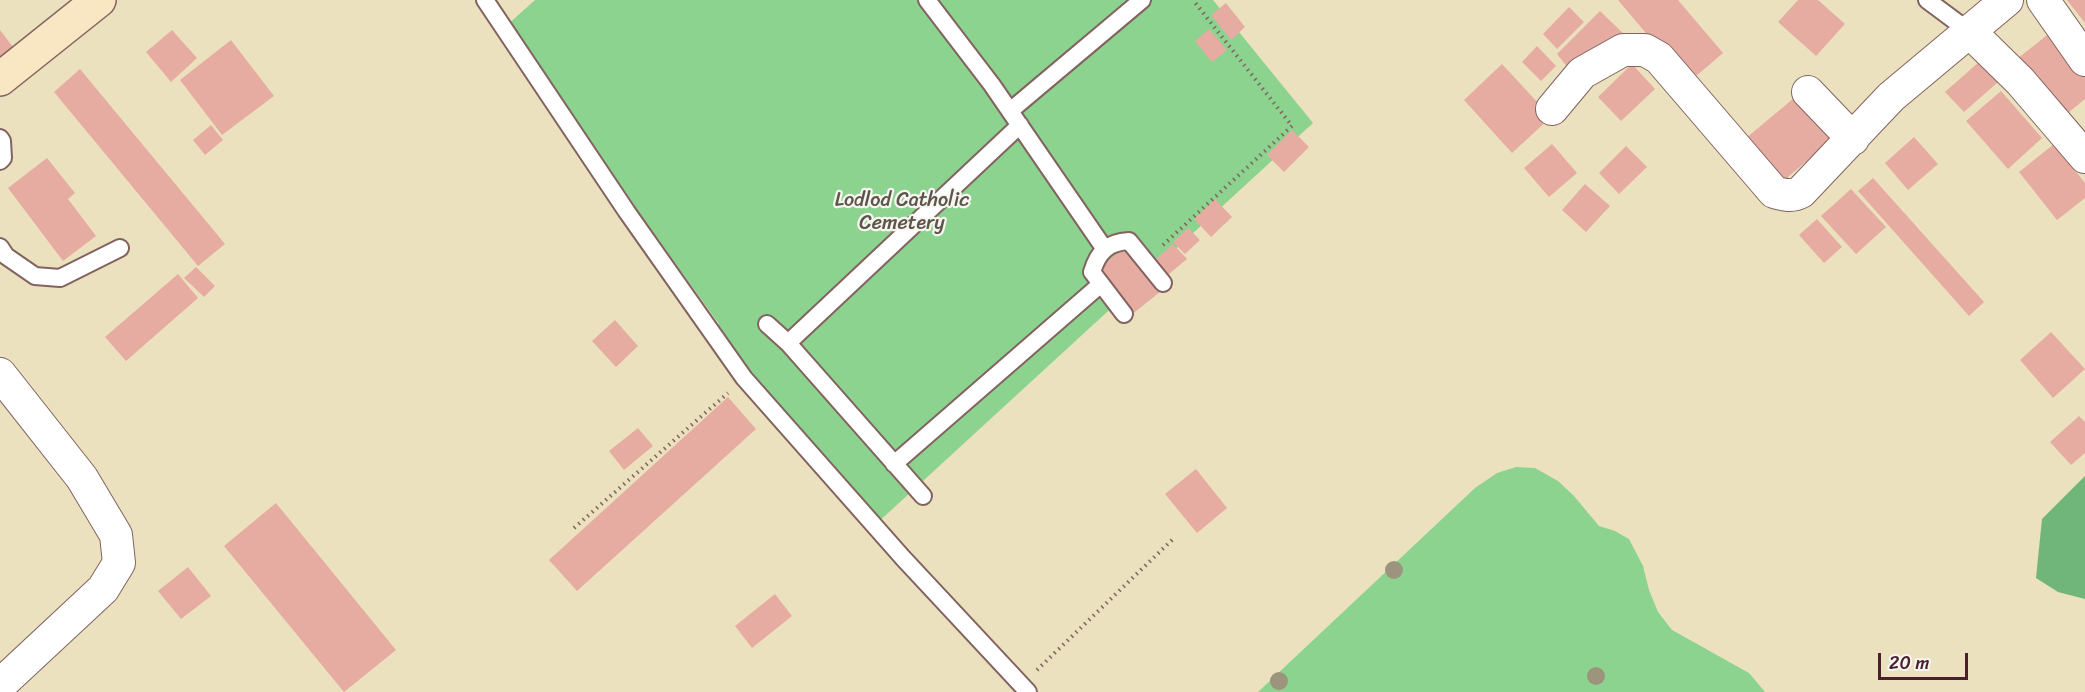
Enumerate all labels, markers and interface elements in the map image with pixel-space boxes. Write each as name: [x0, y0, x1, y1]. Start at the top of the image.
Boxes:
park label: Lodlod Catholic Cemetery: [835, 189, 969, 236]
scale bar: [1881, 641, 1971, 679]
text: 20 m: [1889, 647, 1929, 679]

